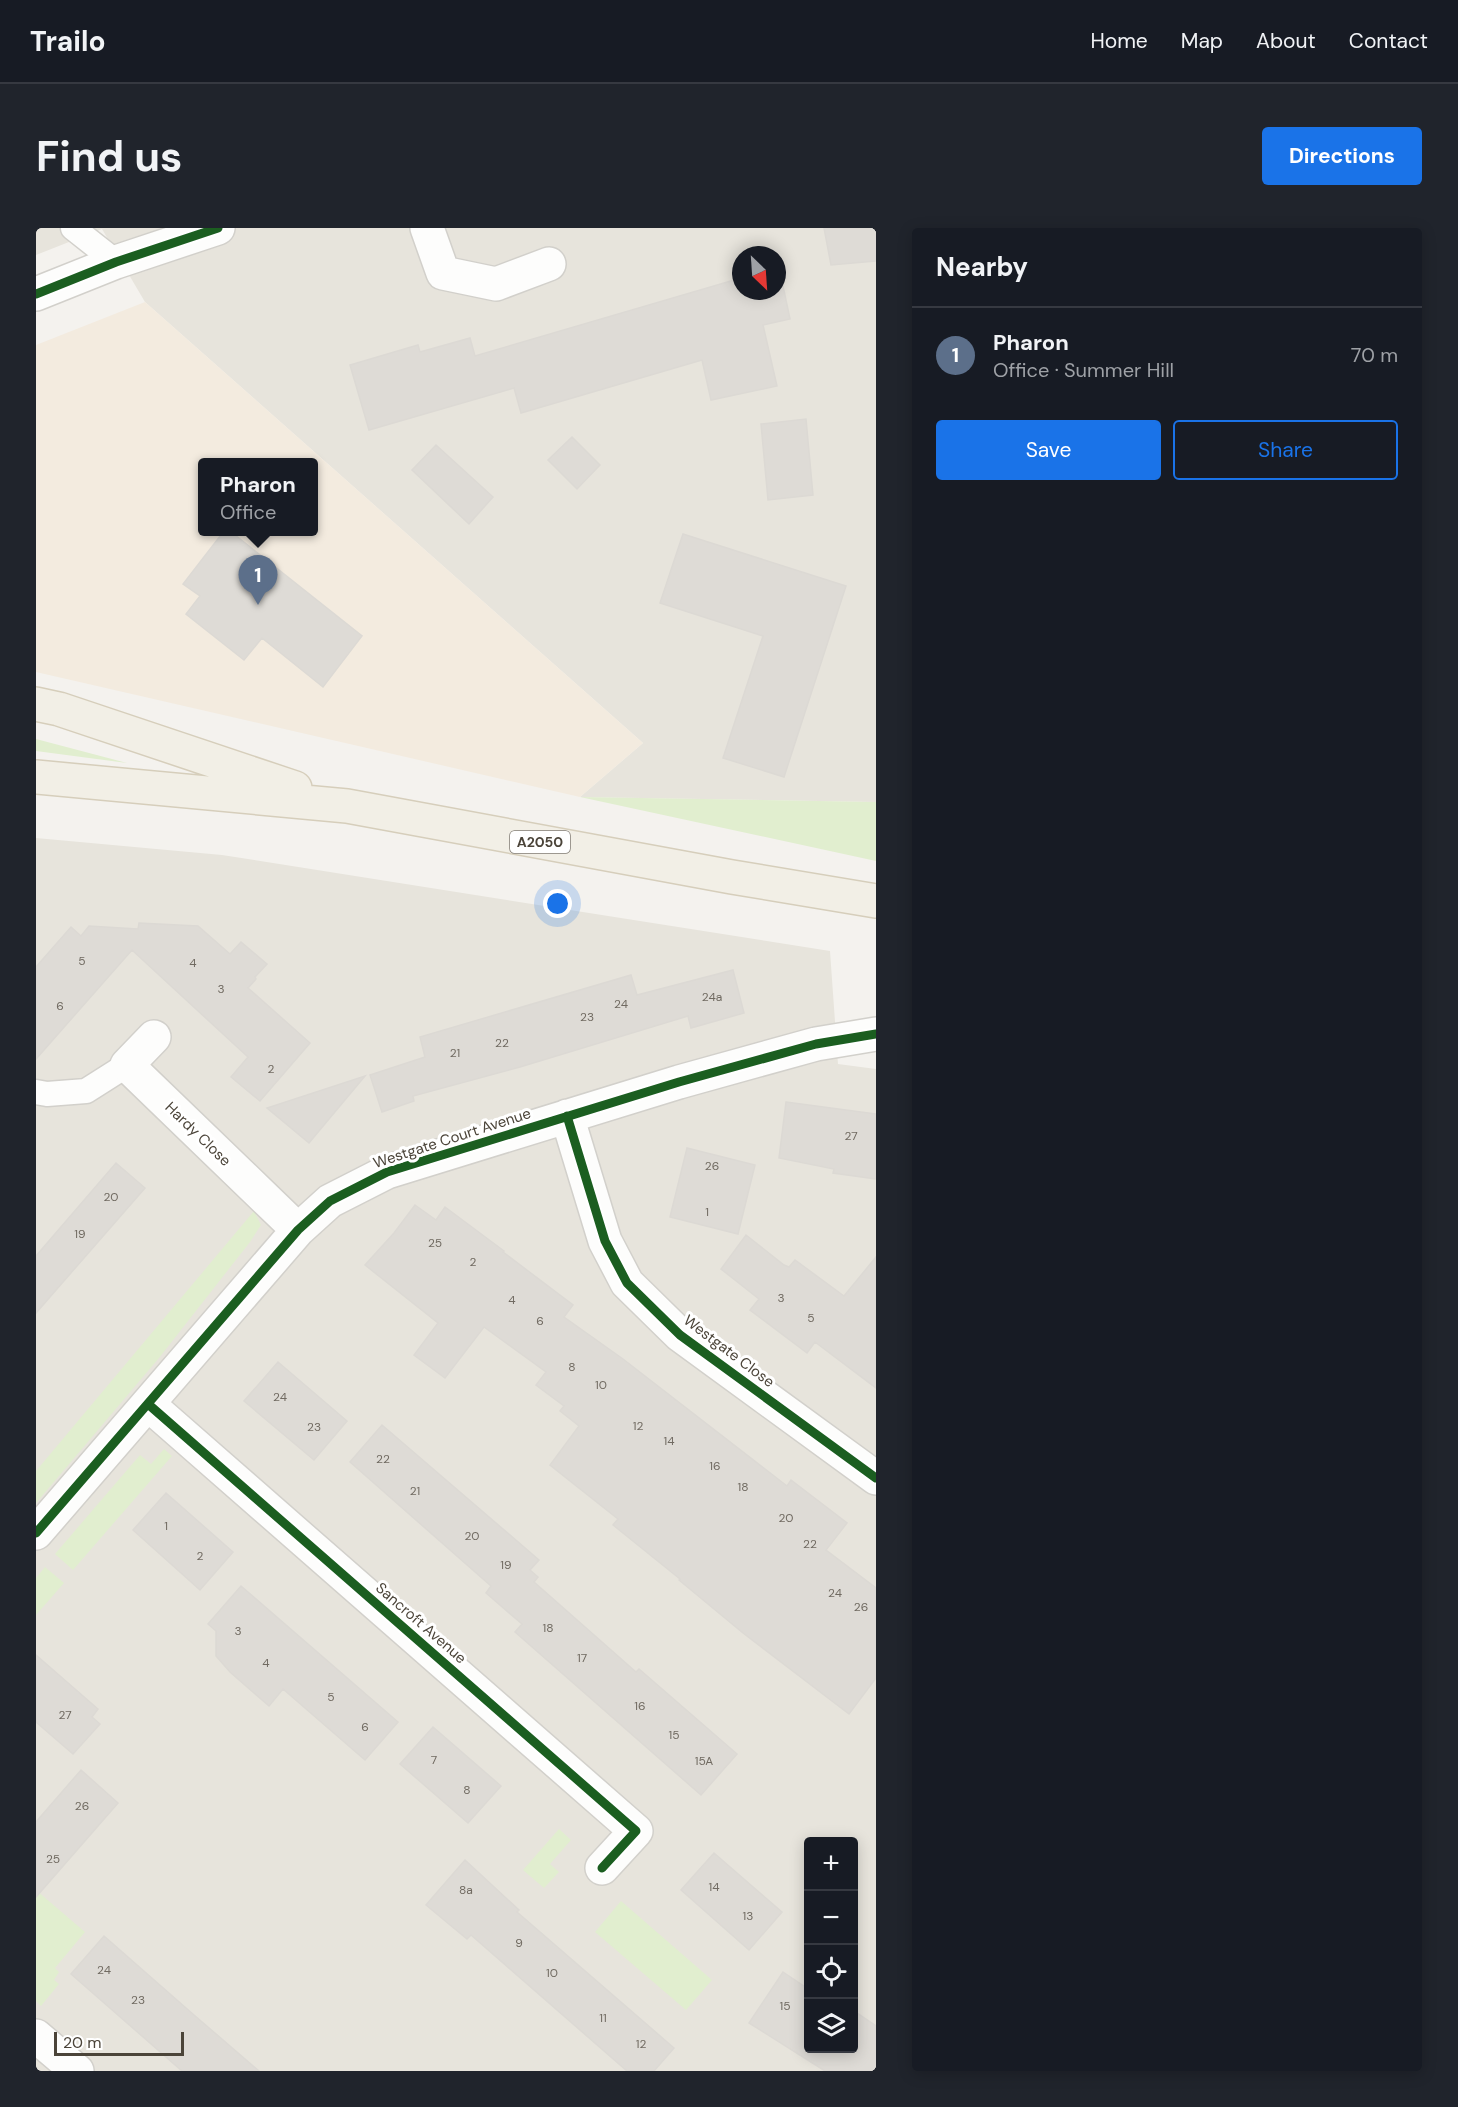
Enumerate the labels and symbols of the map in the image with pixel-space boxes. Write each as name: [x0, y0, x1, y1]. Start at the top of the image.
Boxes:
north arrow: [732, 246, 786, 300]
pin: 1: [238, 556, 278, 605]
road number: A2050: [510, 831, 570, 853]
your location: [543, 889, 572, 918]
house number: 5: [78, 953, 86, 969]
house number: 4: [189, 955, 197, 971]
house number: 3: [217, 981, 225, 997]
house number: 24a: [702, 989, 722, 1005]
house number: 24: [614, 996, 628, 1012]
house number: 6: [56, 998, 64, 1014]
house number: 23: [580, 1009, 594, 1025]
house number: 22: [495, 1035, 509, 1051]
house number: 21: [450, 1045, 460, 1061]
house number: 2: [268, 1061, 275, 1077]
street label: Hardy Close: [161, 1097, 235, 1171]
street label: Westgate Court Avenue: [371, 1103, 533, 1173]
house number: 27: [844, 1128, 858, 1144]
house number: 26: [705, 1158, 719, 1174]
house number: 20: [103, 1189, 119, 1205]
house number: 1: [705, 1204, 709, 1220]
house number: 19: [74, 1226, 86, 1242]
house number: 25: [428, 1235, 442, 1251]
house number: 2: [470, 1254, 477, 1270]
house number: 3: [777, 1290, 785, 1306]
house number: 4: [508, 1292, 516, 1308]
street label: Westgate Close: [679, 1310, 779, 1392]
house number: 5: [807, 1310, 815, 1326]
house number: 6: [536, 1313, 544, 1329]
house number: 8: [568, 1359, 576, 1375]
house number: 10: [595, 1377, 607, 1393]
house number: 24: [273, 1389, 287, 1405]
house number: 12: [633, 1418, 643, 1434]
house number: 23: [307, 1419, 321, 1435]
house number: 14: [663, 1433, 675, 1449]
house number: 22: [376, 1451, 390, 1467]
house number: 16: [709, 1458, 721, 1474]
house number: 18: [737, 1479, 749, 1495]
house number: 21: [410, 1483, 420, 1499]
house number: 20: [778, 1510, 794, 1526]
house number: 1: [164, 1518, 168, 1534]
house number: 20: [464, 1528, 480, 1544]
house number: 22: [803, 1536, 817, 1552]
house number: 2: [197, 1548, 204, 1564]
house number: 19: [500, 1557, 512, 1573]
street label: Sancroft Avenue: [371, 1578, 471, 1668]
house number: 24: [828, 1585, 842, 1601]
house number: 26: [854, 1599, 868, 1615]
house number: 18: [542, 1620, 554, 1636]
house number: 3: [234, 1623, 242, 1639]
house number: 17: [577, 1650, 587, 1666]
house number: 4: [262, 1655, 270, 1671]
house number: 5: [327, 1689, 335, 1705]
house number: 16: [634, 1698, 646, 1714]
house number: 27: [58, 1707, 72, 1723]
house number: 6: [361, 1719, 369, 1735]
house number: 15: [668, 1727, 680, 1743]
house number: 7: [431, 1752, 437, 1768]
house number: 15A: [695, 1753, 713, 1769]
house number: 8: [463, 1782, 471, 1798]
house number: 26: [75, 1798, 89, 1814]
house number: 25: [46, 1851, 60, 1867]
house number: 14: [708, 1879, 720, 1895]
house number: 8a: [459, 1882, 473, 1898]
house number: 13: [743, 1908, 753, 1924]
house number: 9: [515, 1935, 523, 1951]
house number: 24: [97, 1962, 111, 1978]
house number: 10: [546, 1965, 558, 1981]
house number: 23: [131, 1992, 145, 2008]
house number: 15: [779, 1998, 791, 2014]
house number: 11: [599, 2010, 607, 2026]
scale bar: [54, 2029, 184, 2056]
house number: 12: [636, 2036, 646, 2052]

